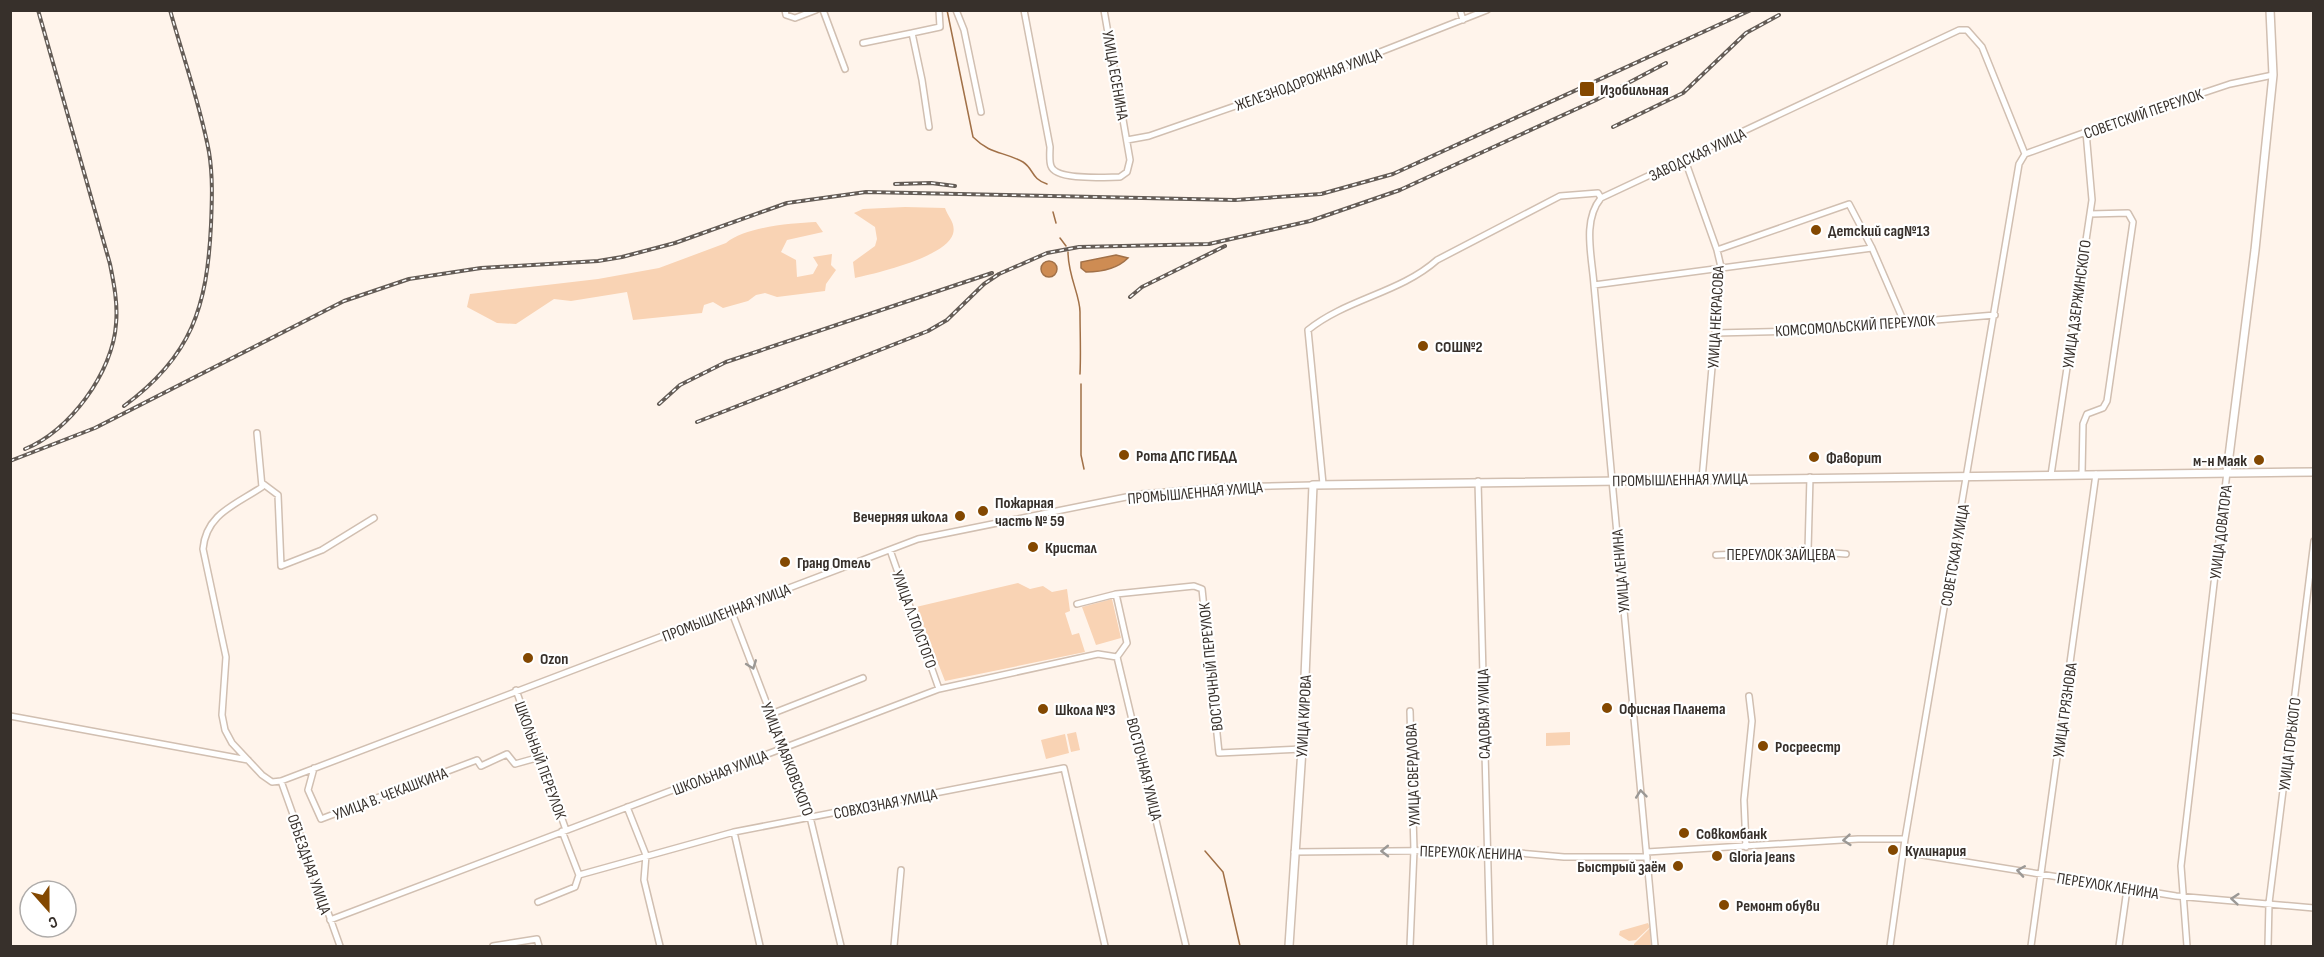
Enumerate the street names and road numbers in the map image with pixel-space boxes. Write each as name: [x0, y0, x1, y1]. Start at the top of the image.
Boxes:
street label: УЛИЦА ЕСЕНИНА: [1097, 29, 1132, 122]
street label: ЖЕЛЕЗНОДОРОЖНАЯ УЛИЦА: [1233, 45, 1385, 116]
street label: СОВЕТСКИЙ ПЕРЕУЛОК: [2081, 85, 2206, 144]
street label: ЗАВОДСКАЯ УЛИЦА: [1646, 125, 1749, 186]
street label: УЛИЦА ДЗЕРЖИНСКОГО: [2059, 239, 2096, 370]
street label: УЛИЦА НЕКРАСОВА: [1704, 265, 1729, 369]
street label: КОМСОМОЛЬСКИЙ ПЕРЕУЛОК: [1775, 311, 1936, 342]
street label: ПРОМЫШЛЕННАЯ УЛИЦА: [1612, 470, 1748, 491]
street label: ПРОМЫШЛЕННАЯ УЛИЦА: [1127, 478, 1264, 509]
street label: УЛИЦА ДОВАТОРА: [2206, 484, 2237, 580]
street label: СОВЕТСКАЯ УЛИЦА: [1937, 503, 1974, 608]
street label: УЛИЦА ЛЕНИНА: [1608, 528, 1635, 613]
street label: ПЕРЕУЛОК ЗАЙЦЕВА: [1727, 546, 1836, 565]
street label: УЛИЦА Л.ТОЛСТОГО: [887, 568, 940, 671]
street label: ПРОМЫШЛЕННАЯ УЛИЦА: [660, 580, 793, 647]
street label: ВОСТОЧНЫЙ ПЕРЕУЛОК: [1195, 601, 1228, 732]
street label: УЛИЦА ГРЯЗНОВА: [2049, 661, 2082, 759]
street label: САДОВАЯ УЛИЦА: [1474, 669, 1495, 759]
street label: УЛИЦА КИРОВА: [1293, 674, 1316, 758]
street label: УЛИЦА ГОРЬКОГО: [2275, 696, 2306, 792]
street label: ШКОЛЬНЫЙ ПЕРЕУЛОК: [509, 699, 570, 823]
street label: УЛИЦА МАЯКОВСКОГО: [756, 700, 817, 819]
street label: ВОСТОЧНАЯ УЛИЦА: [1122, 716, 1166, 823]
street label: УЛИЦА СВЕРДЛОВА: [1402, 723, 1425, 827]
street label: ШКОЛЬНАЯ УЛИЦА: [670, 747, 771, 800]
street label: УЛИЦА В. ЧЕКАШКИНА: [331, 764, 450, 825]
street label: СОВХОЗНАЯ УЛИЦА: [832, 785, 939, 824]
street label: ОБЪЕЗДНАЯ УЛИЦА: [283, 812, 335, 917]
street label: ПЕРЕУЛОК ЛЕНИНА: [1419, 842, 1523, 865]
street label: ПЕРЕУЛОК ЛЕНИНА: [2055, 869, 2160, 904]

